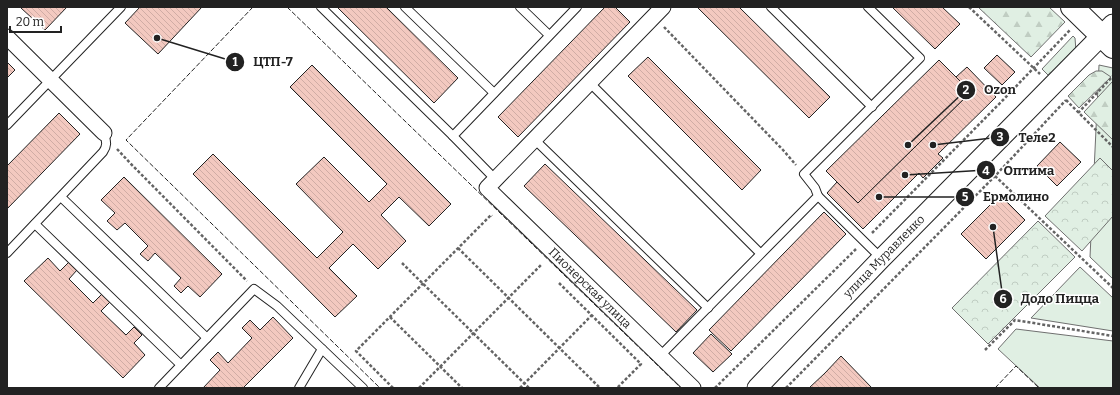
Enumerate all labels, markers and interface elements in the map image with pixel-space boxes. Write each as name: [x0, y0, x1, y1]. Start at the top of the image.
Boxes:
scale bar: [10, 8, 61, 34]
text: 20 m: [16, 15, 45, 29]
callout: ЦТП-7: [225, 49, 301, 74]
text: ЦТП-7: [253, 54, 293, 69]
text: 1: [232, 55, 238, 69]
callout: Ozon: [956, 77, 1024, 102]
text: Ozon: [984, 82, 1017, 97]
text: 2: [963, 83, 970, 97]
callout: Теле2: [990, 124, 1063, 149]
text: 3: [997, 130, 1004, 144]
text: Теле2: [1018, 130, 1056, 145]
callout: Оптима: [976, 158, 1063, 183]
text: Оптима: [1004, 163, 1055, 178]
text: 4: [982, 164, 990, 178]
callout: Ермолино: [955, 184, 1057, 209]
text: Ермолино: [983, 189, 1049, 204]
text: 5: [962, 190, 969, 204]
street label: улица Муравленко: [840, 212, 928, 301]
street label: Пионерская улица: [546, 245, 634, 331]
callout: Додо Пицца: [993, 286, 1107, 311]
text: Додо Пицца: [1021, 291, 1100, 306]
text: 6: [999, 292, 1007, 306]

